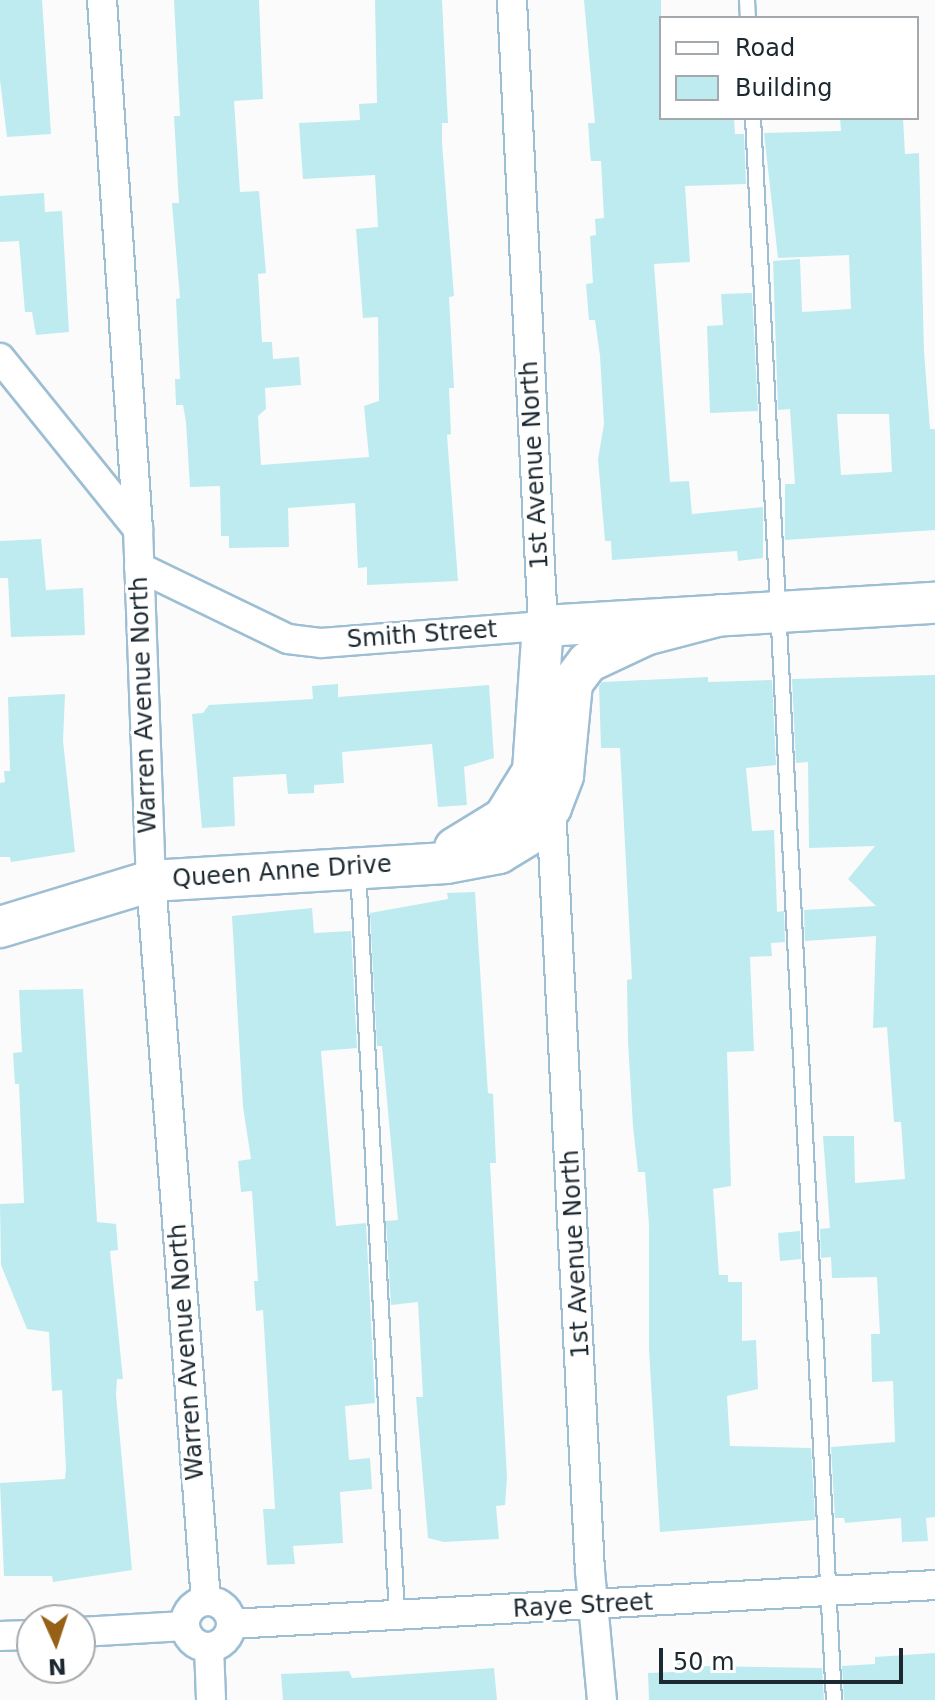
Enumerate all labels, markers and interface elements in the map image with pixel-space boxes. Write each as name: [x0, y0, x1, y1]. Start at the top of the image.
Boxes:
legend: [659, 16, 919, 120]
text: Road: [735, 34, 795, 62]
text: Building: [735, 74, 832, 102]
street label: 1st Avenue North: [515, 360, 555, 570]
street label: Warren Avenue North: [125, 576, 163, 834]
street label: Smith Street: [346, 615, 498, 655]
street label: Queen Anne Drive: [171, 850, 393, 894]
street label: 1st Avenue North: [556, 1149, 596, 1359]
street label: Warren Avenue North: [164, 1223, 210, 1481]
street label: Raye Street: [512, 1588, 654, 1624]
north arrow: [16, 1604, 96, 1684]
scale bar: [663, 1632, 907, 1682]
text: 50 m: [673, 1648, 735, 1676]
text: N: [47, 1654, 67, 1679]

